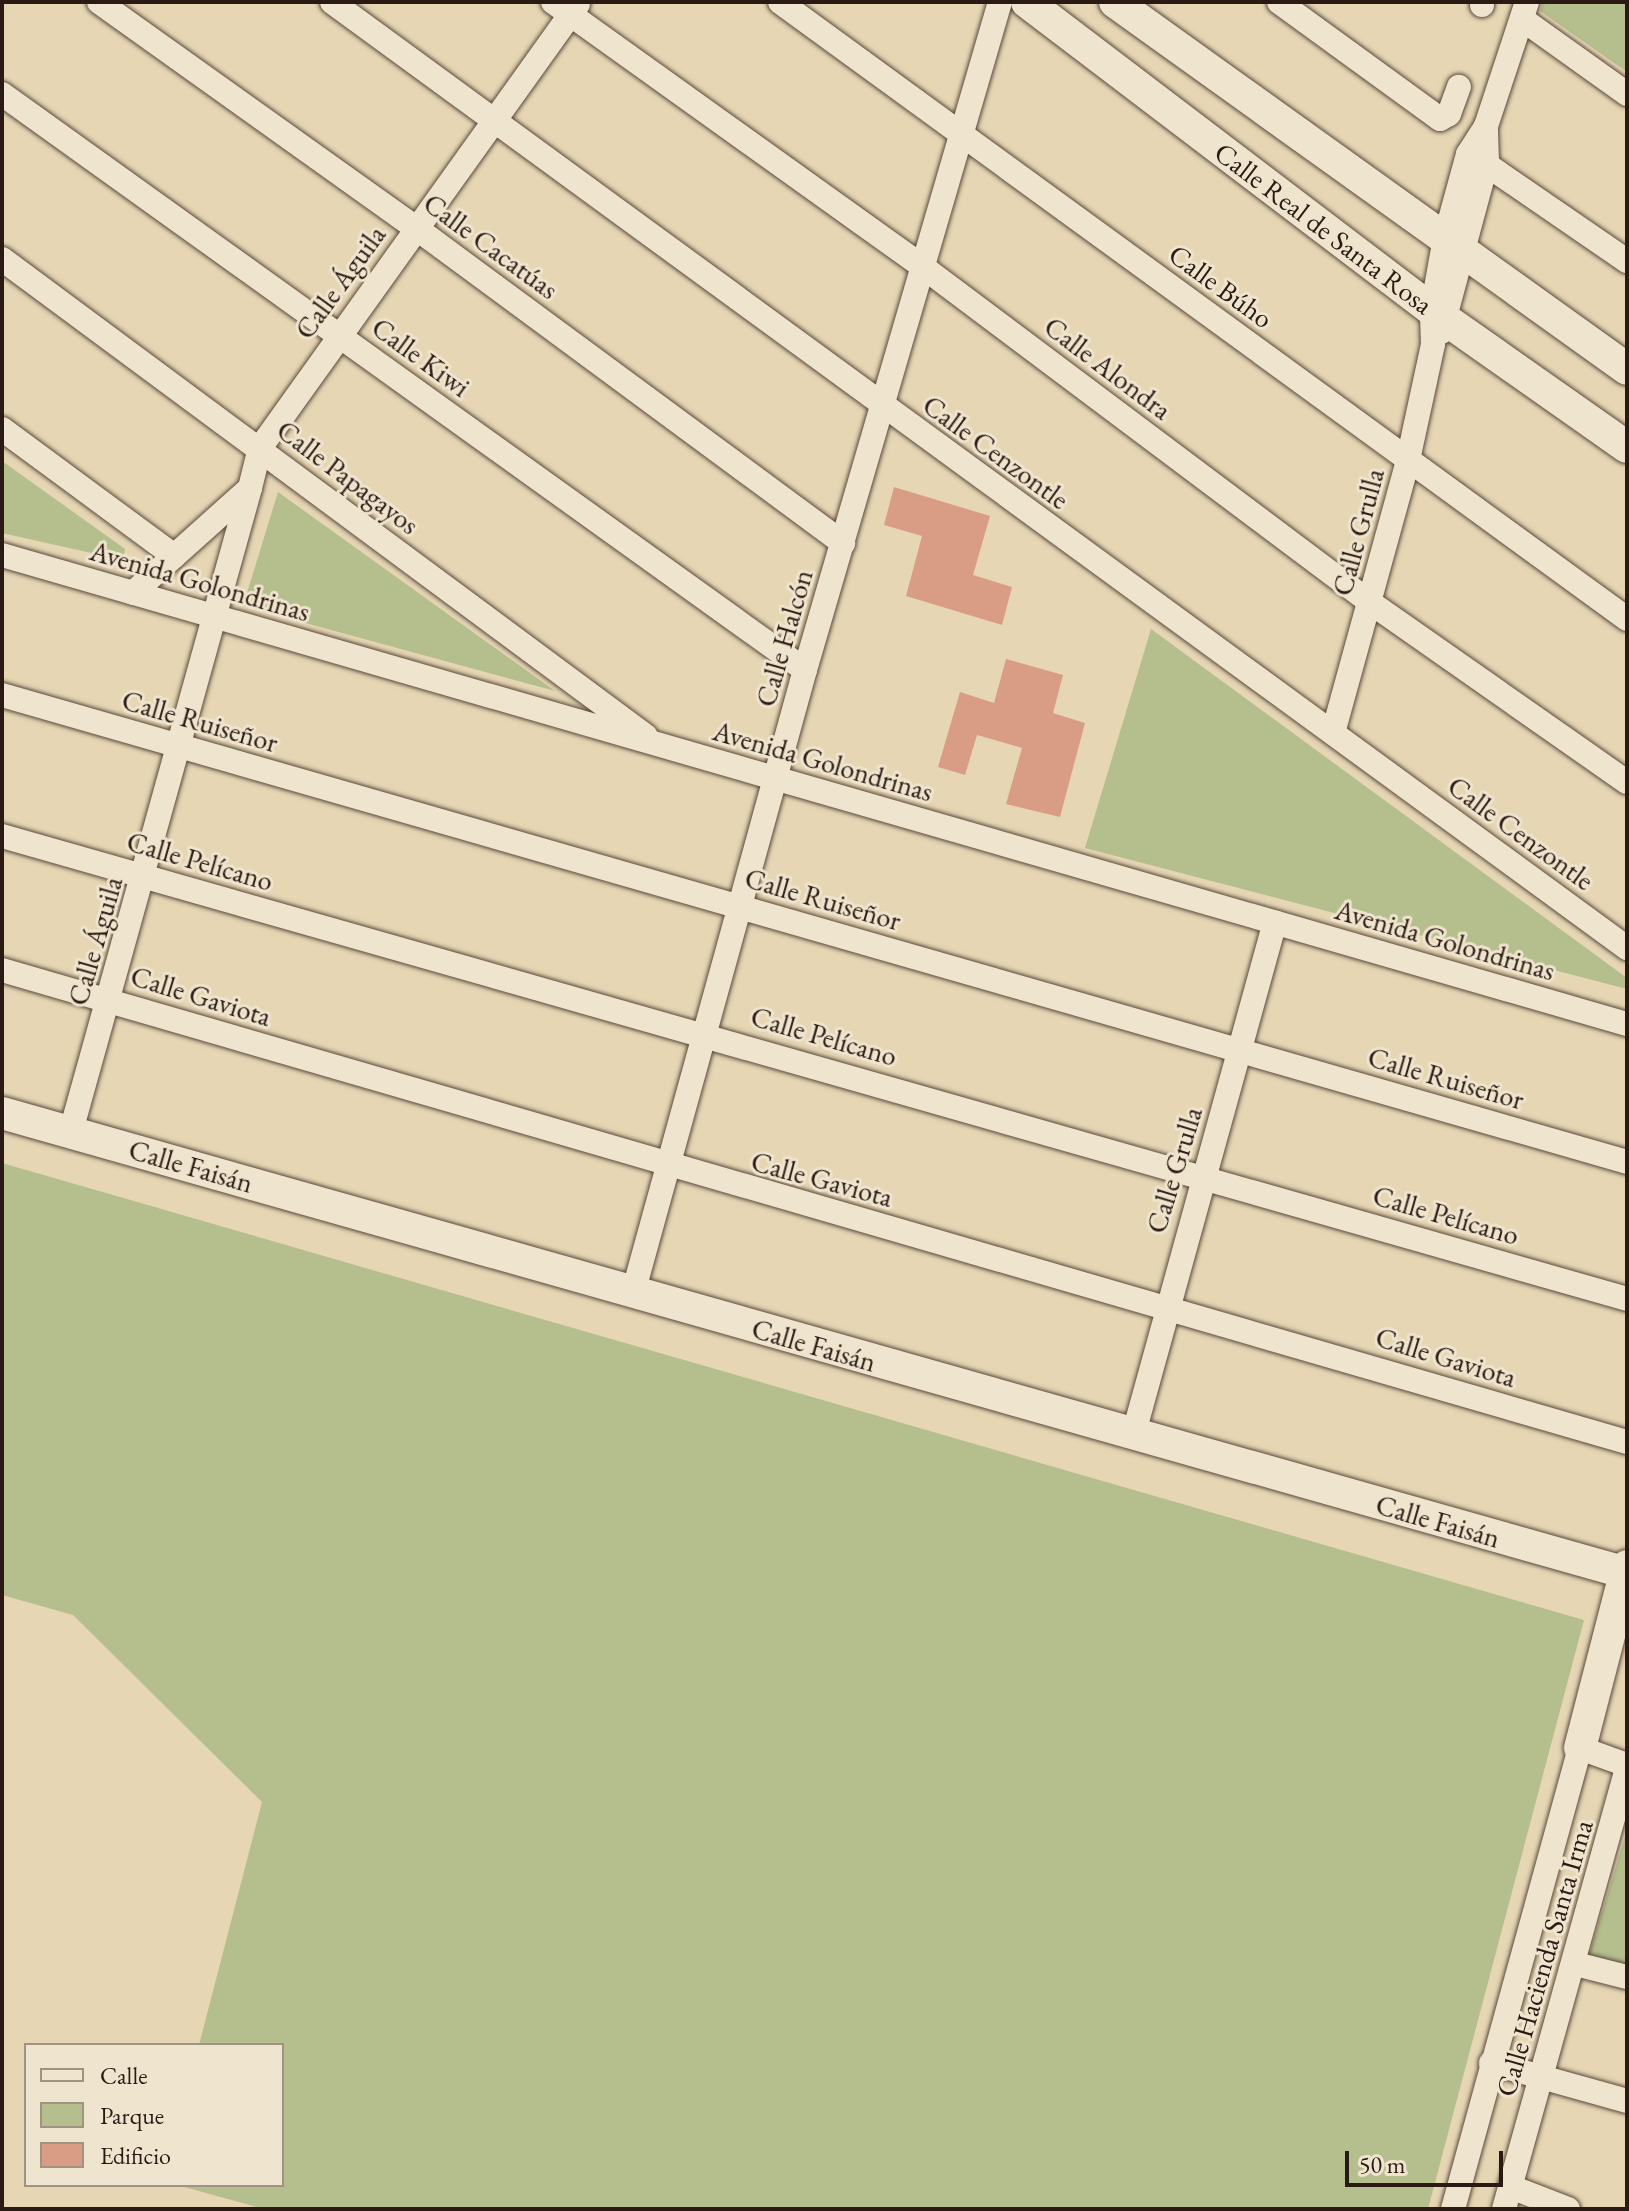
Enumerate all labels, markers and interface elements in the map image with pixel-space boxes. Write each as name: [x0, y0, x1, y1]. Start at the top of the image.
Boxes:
street label: Calle Real de Santa Rosa: [1208, 135, 1440, 321]
street label: Calle Cacatúas: [417, 186, 565, 306]
street label: Calle Águila: [288, 219, 392, 345]
street label: Calle Búho: [1162, 237, 1280, 335]
street label: Calle Alondra: [1038, 309, 1178, 427]
street label: Calle Kiwi: [365, 310, 477, 404]
street label: Calle Cenzontle: [916, 388, 1076, 516]
street label: Calle Papagayos: [270, 413, 426, 541]
street label: Calle Grulla: [1325, 465, 1391, 599]
street label: Avenida Golondrinas: [86, 534, 314, 628]
street label: Calle Halcón: [748, 566, 820, 710]
street label: Calle Ruiseñor: [118, 683, 282, 759]
street label: Avenida Golondrinas: [709, 714, 937, 808]
street label: Calle Cenzontle: [1441, 769, 1601, 897]
street label: Calle Pelícano: [123, 824, 277, 898]
street label: Calle Ruiseñor: [741, 861, 905, 937]
street label: Calle Águila: [61, 873, 129, 1009]
street label: Avenida Golondrinas: [1331, 893, 1559, 987]
street label: Calle Gaviota: [127, 959, 275, 1033]
street label: Calle Pelícano: [747, 999, 901, 1073]
street label: Calle Ruiseñor: [1364, 1040, 1528, 1116]
street label: Calle Grulla: [1139, 1103, 1209, 1237]
street label: Calle Faisán: [125, 1132, 257, 1200]
street label: Calle Gaviota: [748, 1144, 896, 1214]
street label: Calle Pelícano: [1369, 1178, 1523, 1252]
street label: Calle Faisán: [748, 1311, 880, 1379]
street label: Calle Gaviota: [1372, 1320, 1520, 1394]
street label: Calle Faisán: [1372, 1487, 1504, 1555]
street label: Calle Hacienda Santa Irma: [1488, 1816, 1600, 2100]
legend: [24, 2043, 284, 2187]
text: Calle: [100, 2060, 148, 2091]
text: Parque: [100, 2100, 164, 2131]
scale bar: [1349, 2135, 1507, 2185]
text: Edificio: [100, 2140, 171, 2171]
text: 50 m: [1359, 2149, 1406, 2180]

